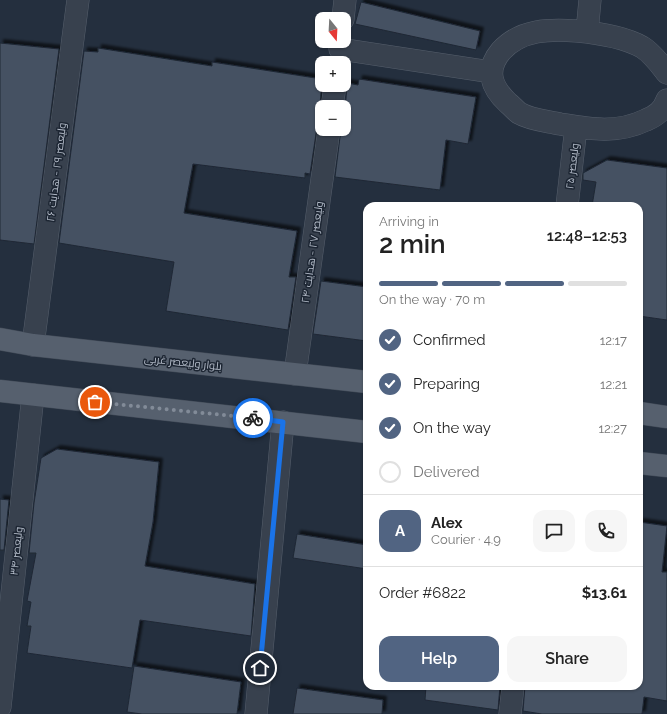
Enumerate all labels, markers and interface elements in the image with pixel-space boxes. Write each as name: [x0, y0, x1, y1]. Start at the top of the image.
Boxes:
north arrow: [315, 12, 351, 48]
map controls: [315, 12, 351, 136]
button: +: [315, 56, 351, 92]
button: −: [315, 100, 351, 136]
street label: ولیعصر ۲۹ - هدایت ۲۶: [44, 122, 69, 222]
street label: ولیعصر ۲۵: [563, 142, 582, 190]
street label: ولیعصر ۲۷ - هدایت ۲۴: [299, 200, 326, 304]
text: Arriving in: [379, 214, 439, 229]
text: 12:48–12:53: [547, 227, 627, 245]
text: 2 min: [379, 229, 446, 259]
text: On the way · 70 m: [379, 292, 485, 307]
icon: check: [379, 329, 401, 351]
text: Confirmed: [413, 331, 486, 349]
text: 12:17: [600, 333, 627, 348]
street label: بلوار ولیعصر غربی: [143, 352, 223, 373]
icon: check: [379, 373, 401, 395]
text: Preparing: [413, 375, 480, 393]
text: 12:21: [600, 377, 627, 392]
pin: [78, 385, 112, 419]
icon: bag: [84, 391, 106, 413]
courier: [233, 398, 273, 438]
icon: bike: [242, 407, 264, 429]
icon: check: [379, 417, 401, 439]
text: On the way: [413, 419, 491, 437]
text: 12:27: [598, 421, 627, 436]
text: Delivered: [413, 463, 480, 481]
button: chat: [533, 510, 575, 552]
button: phone: [585, 510, 627, 552]
text: Alex: [431, 514, 462, 532]
text: A: [395, 522, 405, 540]
street label: ولیعصر ۳۴: [7, 526, 26, 576]
text: Courier · 4.9: [431, 532, 501, 547]
text: Order #6822: [379, 584, 466, 602]
text: $13.61: [582, 584, 627, 602]
button: Help: [379, 636, 499, 682]
button: Share: [507, 636, 627, 682]
pin: [243, 651, 277, 685]
icon: home: [249, 657, 271, 679]

